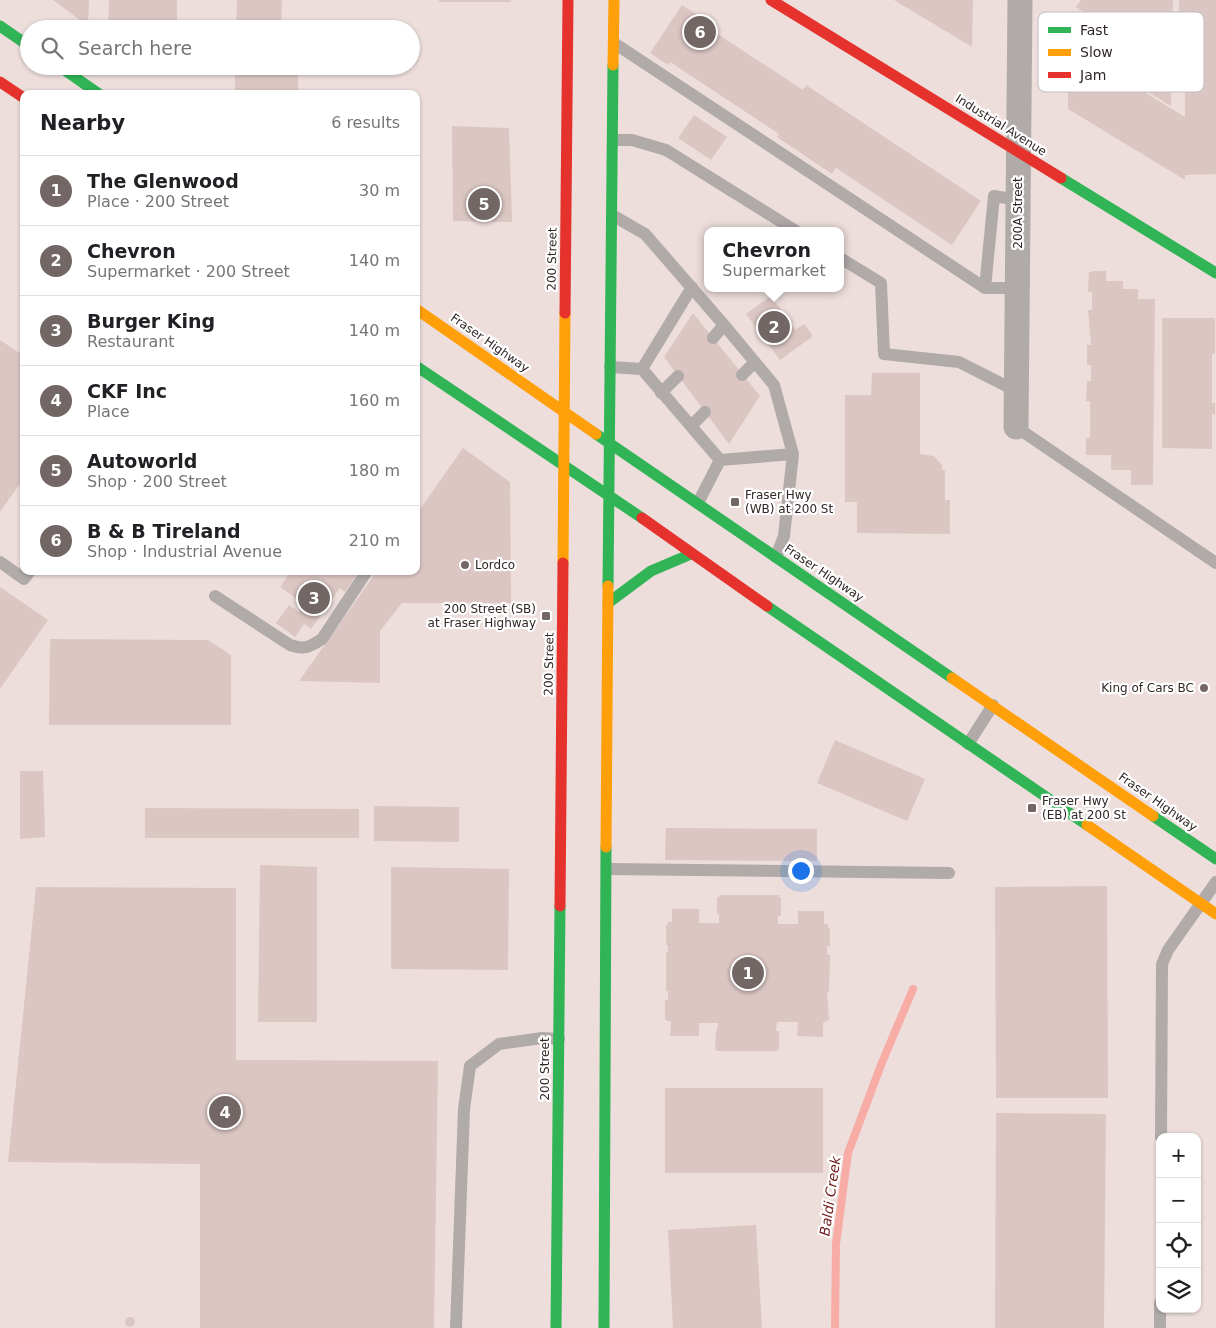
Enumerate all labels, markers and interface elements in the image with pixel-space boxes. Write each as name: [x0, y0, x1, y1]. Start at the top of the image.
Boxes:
legend: [1038, 12, 1204, 92]
pin: 6: [684, 13, 716, 51]
search box: [20, 20, 420, 75]
text: Fast: [1080, 22, 1109, 38]
icon: search: [38, 34, 66, 62]
text: Search here: [78, 37, 192, 59]
text: Slow: [1080, 44, 1113, 60]
text: Jam: [1079, 67, 1106, 83]
street label: Industrial Avenue: [953, 91, 1049, 159]
text: Nearby: [40, 111, 125, 135]
text: 6 results: [331, 113, 400, 132]
text: The Glenwood: [87, 170, 239, 192]
street label: 200A Street: [1011, 177, 1025, 249]
text: 1: [50, 181, 62, 200]
text: 30 m: [359, 181, 400, 200]
pin: 5: [468, 185, 500, 223]
text: Place · 200 Street: [87, 192, 229, 211]
street label: 200 Street: [544, 227, 560, 291]
popup: [704, 227, 844, 292]
text: Chevron: [722, 239, 811, 261]
text: Chevron: [87, 240, 176, 262]
text: 2: [50, 251, 62, 270]
text: 140 m: [349, 251, 400, 270]
text: Supermarket: [722, 261, 826, 280]
text: Supermarket · 200 Street: [87, 262, 290, 281]
pin: 2: [758, 308, 790, 346]
text: Burger King: [87, 310, 215, 332]
street label: Fraser Highway: [448, 311, 532, 375]
text: 3: [50, 321, 62, 340]
text: 140 m: [349, 321, 400, 340]
text: Restaurant: [87, 332, 175, 351]
text: CKF Inc: [87, 380, 167, 402]
text: 4: [50, 391, 62, 410]
text: 160 m: [349, 391, 400, 410]
text: Place: [87, 402, 130, 421]
text: Autoworld: [87, 450, 197, 472]
text: 5: [50, 461, 62, 480]
text: 180 m: [349, 461, 400, 480]
text: Shop · 200 Street: [87, 472, 227, 491]
place label: Fraser Hwy (WB) at 200 St: [745, 488, 833, 516]
marker: Fraser Hwy (WB) at 200 St: [729, 496, 741, 508]
text: B & B Tireland: [87, 520, 241, 542]
text: 6: [50, 531, 62, 550]
text: 210 m: [349, 531, 400, 550]
street label: Fraser Highway: [782, 541, 866, 605]
text: Shop · Industrial Avenue: [87, 542, 282, 561]
place label: Lordco: [475, 558, 515, 572]
marker: Lordco: [459, 559, 471, 571]
pin: 3: [298, 579, 330, 617]
place label: 200 Street (SB) at Fraser Highway: [428, 602, 536, 630]
marker: 200 Street (SB) at Fraser Highway: [540, 610, 552, 622]
street label: 200 Street: [541, 632, 557, 696]
place label: King of Cars BC: [1101, 681, 1194, 695]
marker: King of Cars BC: [1198, 682, 1210, 694]
street label: Fraser Highway: [1116, 770, 1200, 834]
place label: Fraser Hwy (EB) at 200 St: [1042, 794, 1126, 822]
marker: Fraser Hwy (EB) at 200 St: [1026, 802, 1038, 814]
your location: [788, 858, 814, 884]
pin: 1: [732, 954, 764, 992]
street label: 200 Street: [538, 1037, 552, 1101]
pin: 4: [209, 1093, 241, 1131]
map controls: [1156, 1133, 1201, 1313]
button: +: [1156, 1133, 1201, 1178]
water label: Baldi Creek: [816, 1154, 844, 1237]
button: −: [1156, 1178, 1201, 1223]
button: locate: [1156, 1223, 1201, 1268]
button: layers: [1156, 1268, 1201, 1313]

